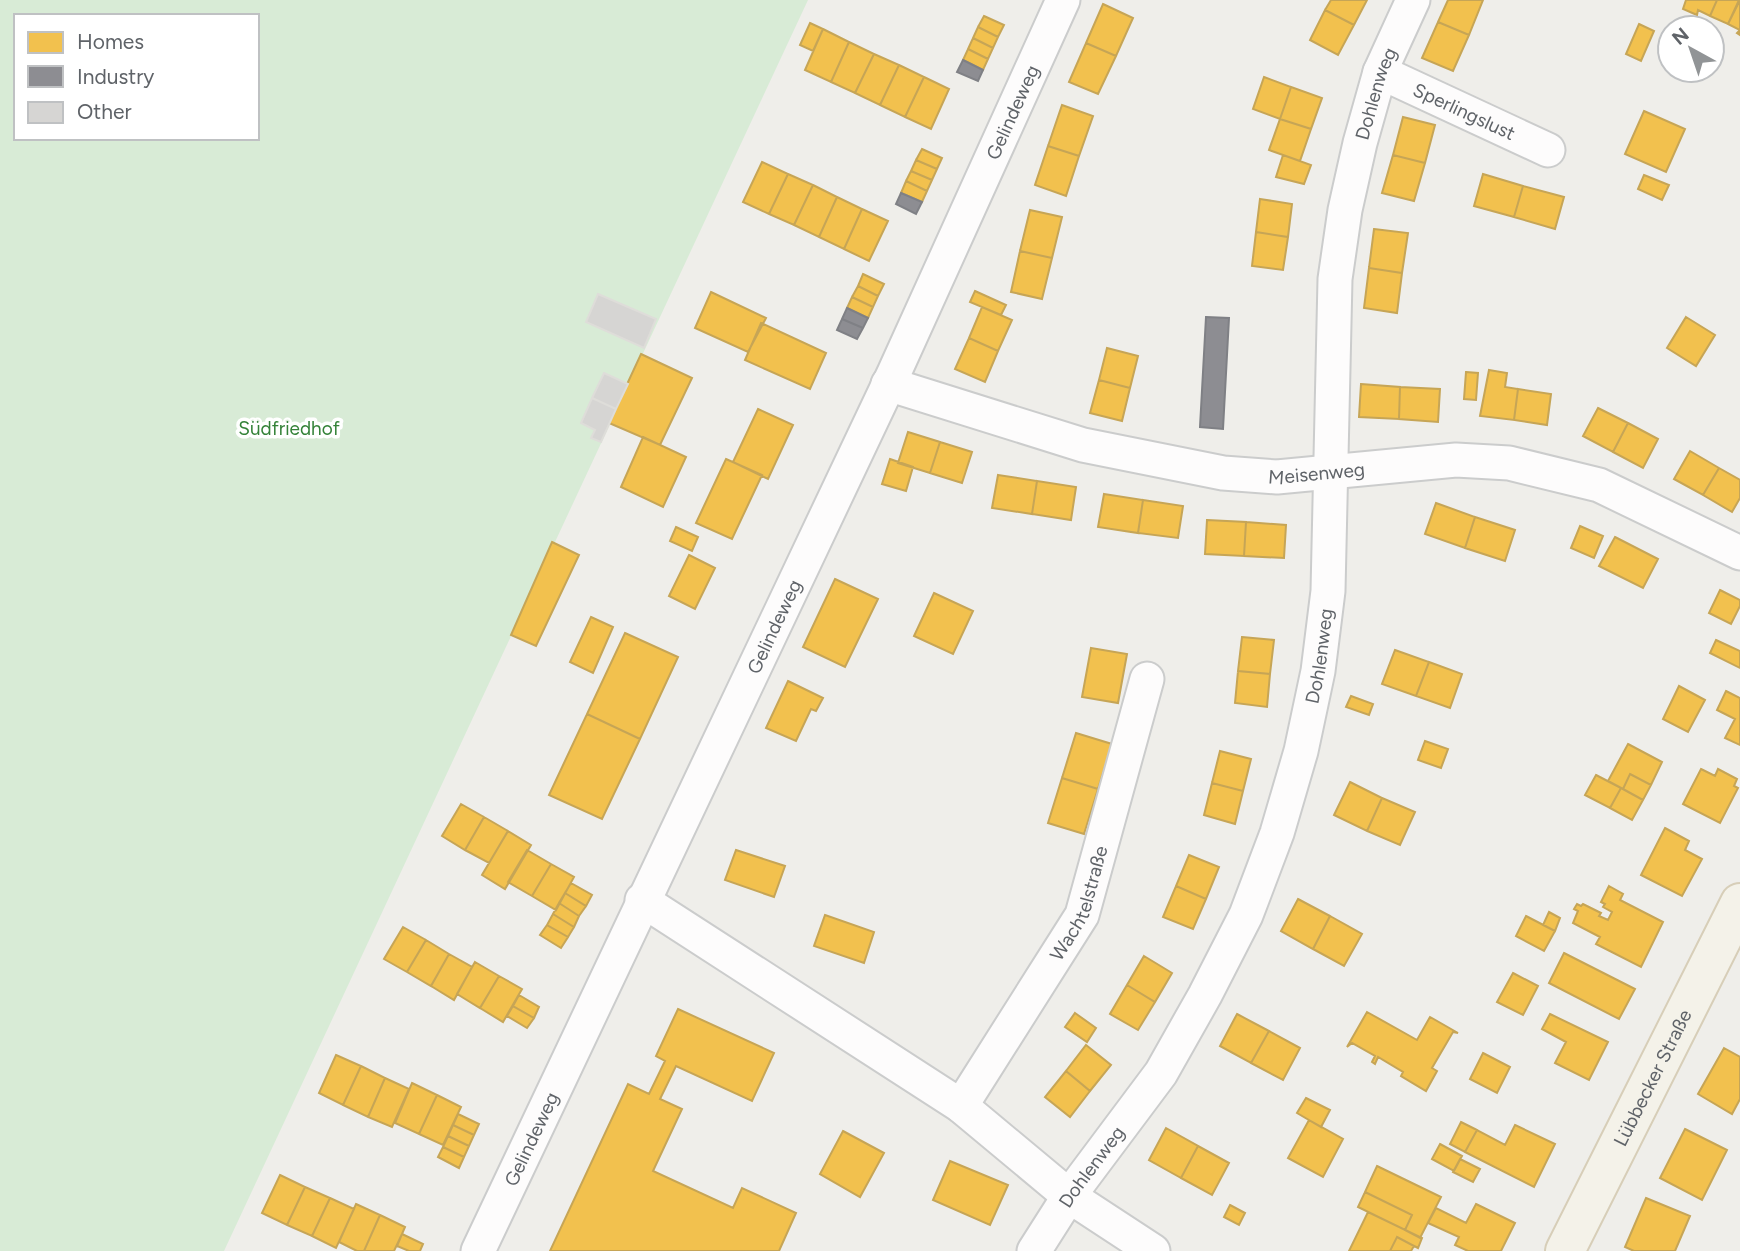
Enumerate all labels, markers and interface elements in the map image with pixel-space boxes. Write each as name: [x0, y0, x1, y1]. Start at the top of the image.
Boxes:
legend: [14, 14, 259, 140]
north arrow: [1656, 14, 1726, 84]
text: N: [1667, 23, 1693, 50]
text: Homes: [77, 29, 144, 54]
street label: Dohlenweg: [1350, 44, 1401, 142]
street label: Gelindeweg: [981, 61, 1044, 163]
text: Industry: [77, 64, 154, 89]
street label: Sperlingslust: [1410, 78, 1519, 145]
text: Other: [77, 99, 132, 124]
park label: Südfriedhof: [238, 417, 340, 440]
street label: Meisenweg: [1268, 457, 1366, 489]
street label: Gelindeweg: [742, 576, 806, 677]
street label: Dohlenweg: [1300, 607, 1337, 706]
street label: Wachtelstraße: [1045, 843, 1112, 965]
street label: Lübbecker Straße: [1608, 1005, 1696, 1150]
street label: Gelindeweg: [499, 1088, 563, 1190]
street label: Dohlenweg: [1053, 1121, 1129, 1212]

